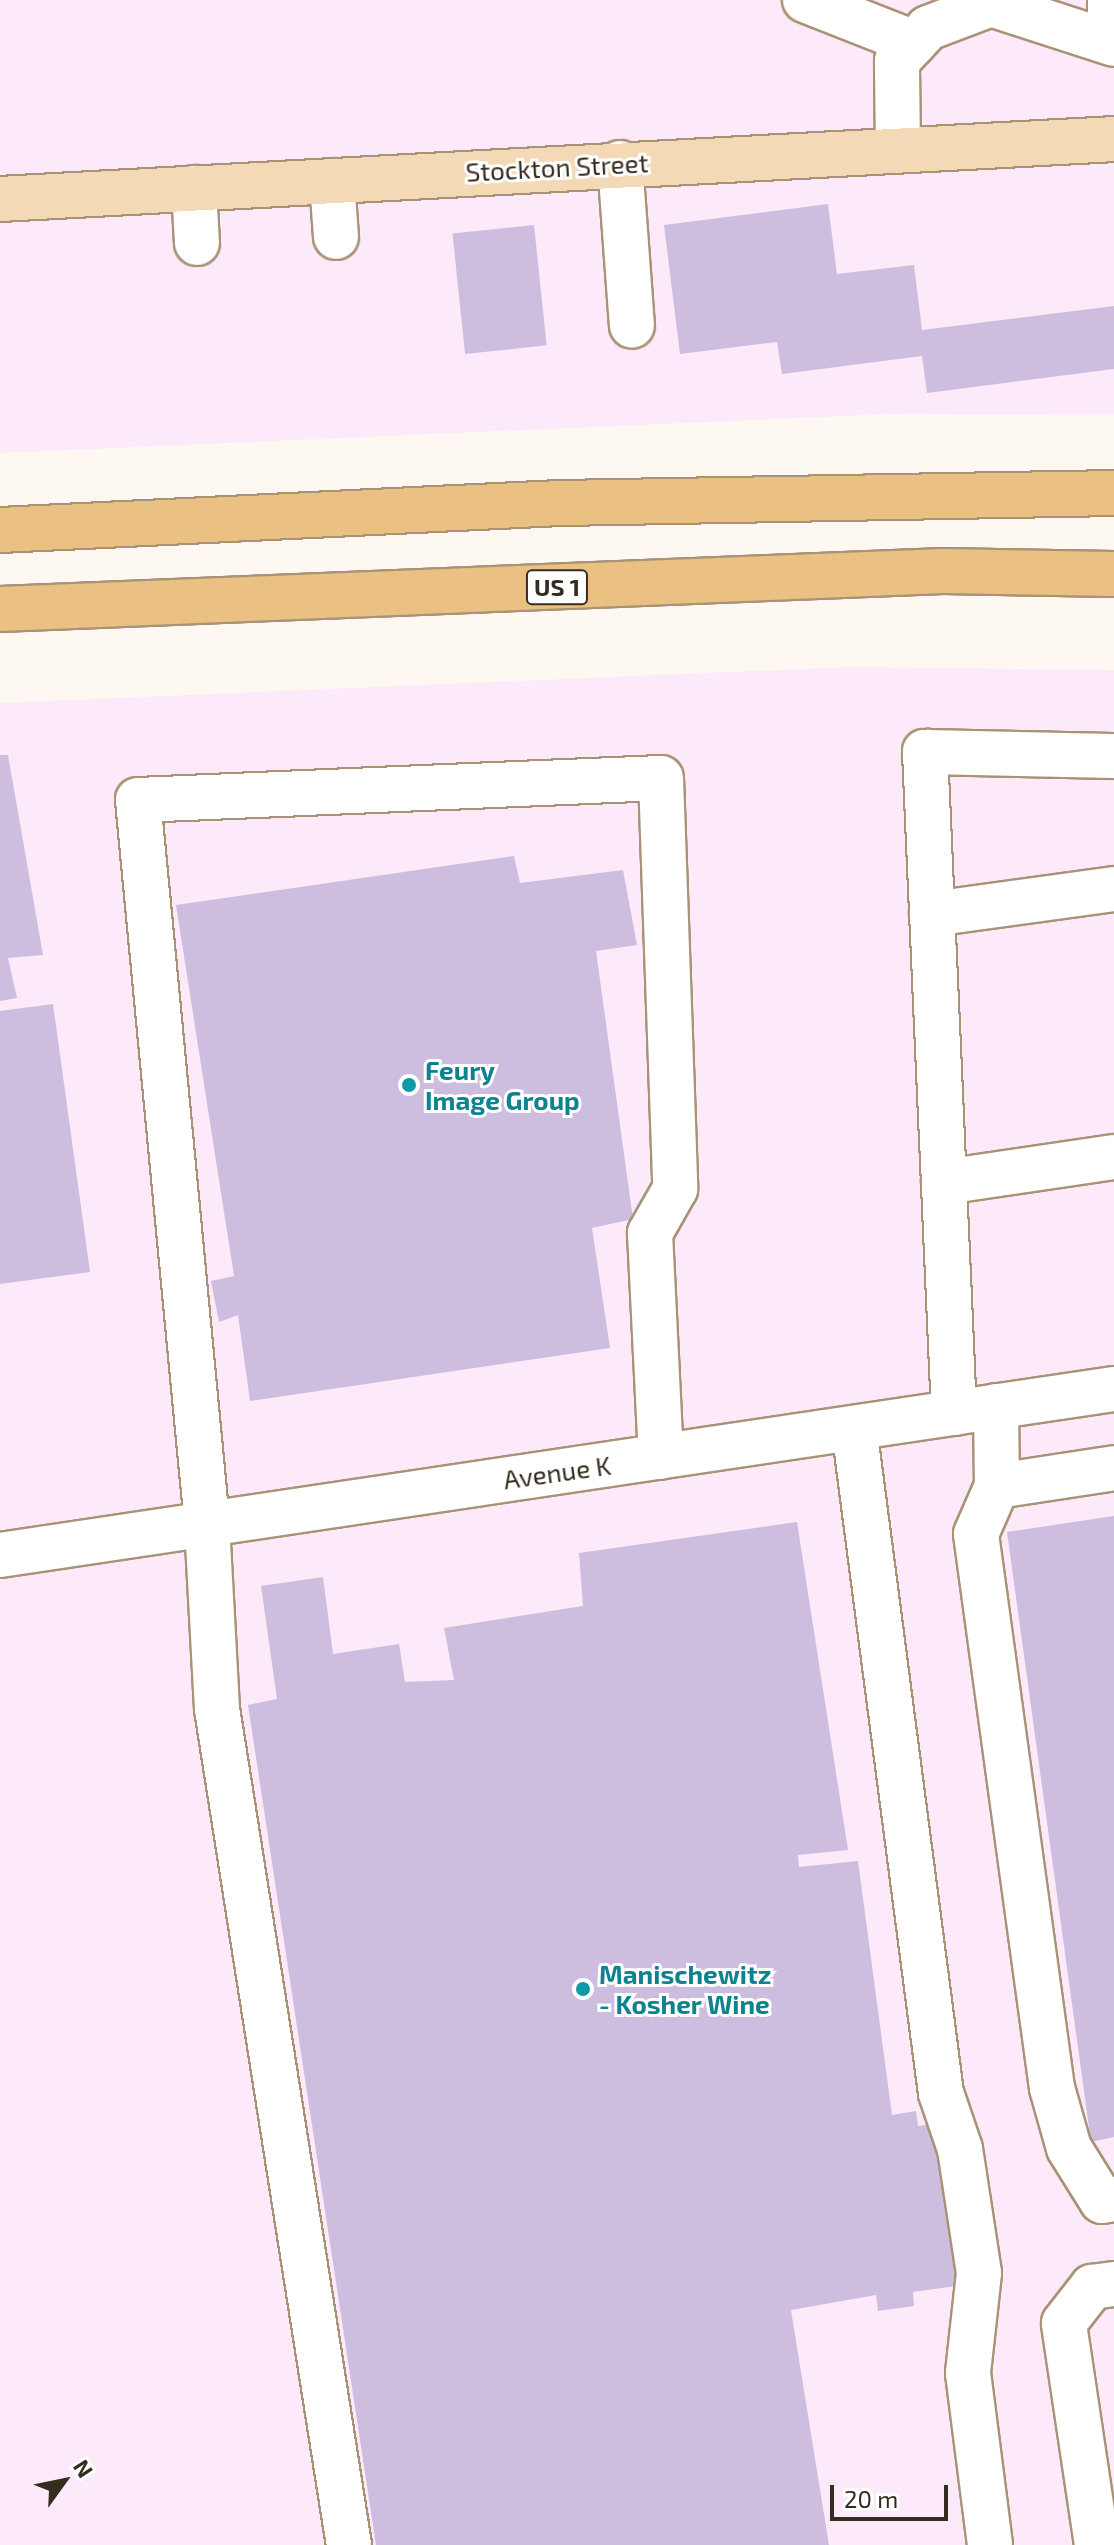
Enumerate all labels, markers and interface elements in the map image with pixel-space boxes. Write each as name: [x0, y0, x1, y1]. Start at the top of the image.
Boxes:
street label: Stockton Street: [465, 147, 649, 187]
road number: US 1: [525, 567, 589, 607]
place label: Feury Image Group: [425, 1054, 580, 1116]
marker: Feury Image Group: [400, 1076, 418, 1094]
street label: Avenue K: [501, 1449, 613, 1495]
place label: Manischewitz - Kosher Wine: [599, 1958, 771, 2020]
marker: Manischewitz - Kosher Wine: [574, 1980, 592, 1998]
north arrow: [24, 2441, 104, 2521]
text: N: [69, 2454, 99, 2482]
scale bar: [834, 2469, 952, 2519]
text: 20 m: [844, 2484, 898, 2513]

